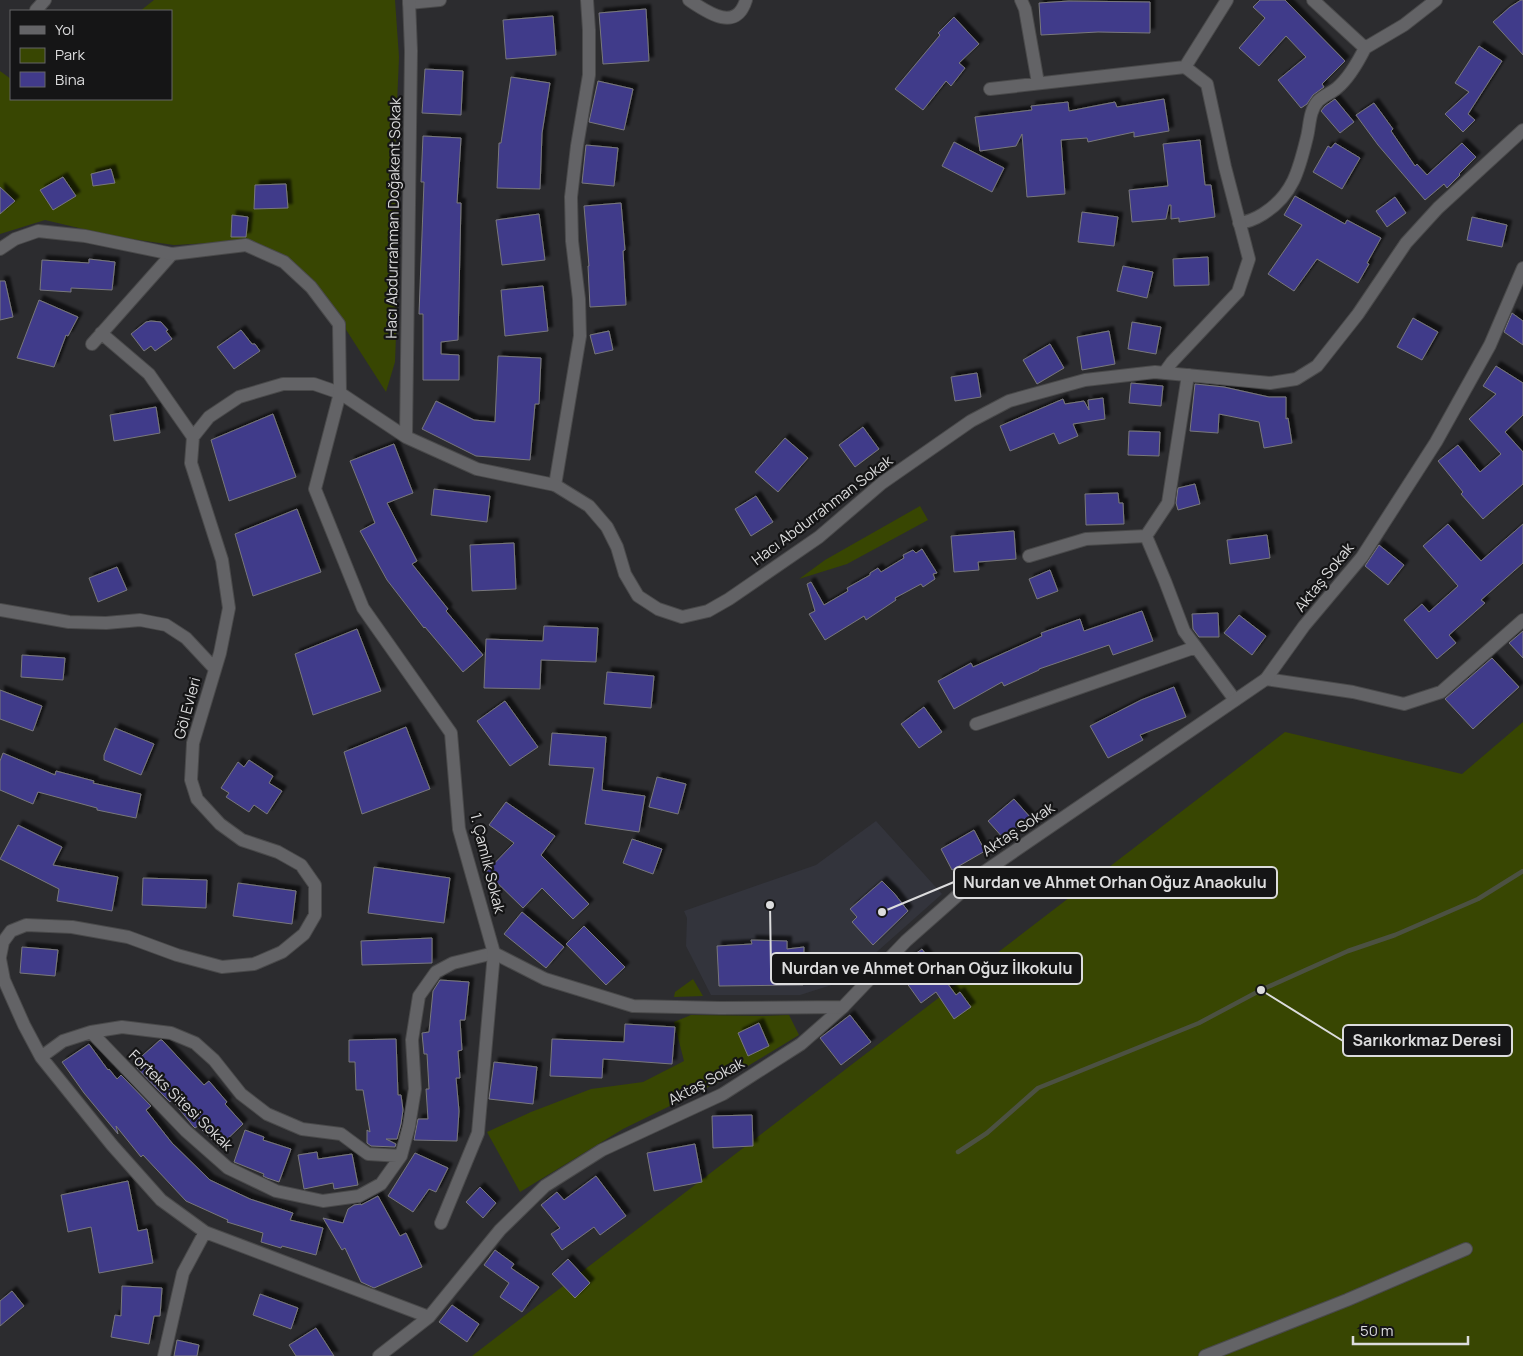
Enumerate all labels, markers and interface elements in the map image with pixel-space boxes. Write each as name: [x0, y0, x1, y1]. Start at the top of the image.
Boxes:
legend: [10, 10, 172, 100]
text: Yol: [55, 19, 75, 40]
text: Park: [55, 44, 85, 65]
text: Bina: [55, 69, 85, 90]
street label: Hacı Abdurrahman Doğakent Sokak: [380, 97, 406, 339]
street label: Hacı Abdurrahman Sokak: [747, 450, 897, 570]
street label: Aktaş Sokak: [1290, 538, 1359, 616]
street label: Göl Evleri: [169, 675, 205, 741]
street label: Aktaş Sokak: [978, 797, 1059, 861]
street label: 1. Çamlık Sokak: [465, 811, 511, 916]
callout: Nurdan ve Ahmet Orhan Oğuz Anaokulu: [954, 867, 1277, 898]
text: Nurdan ve Ahmet Orhan Oğuz Anaokulu: [963, 871, 1267, 893]
callout: Nurdan ve Ahmet Orhan Oğuz İlkokulu: [771, 953, 1082, 984]
text: Nurdan ve Ahmet Orhan Oğuz İlkokulu: [782, 957, 1072, 979]
callout: Sarıkorkmaz Deresi: [1343, 1025, 1512, 1056]
text: Sarıkorkmaz Deresi: [1352, 1029, 1502, 1051]
street label: Forteks Sitesi Sokak: [124, 1045, 238, 1156]
street label: Aktaş Sokak: [664, 1052, 748, 1110]
scale bar: [1353, 1314, 1468, 1346]
text: 50 m: [1360, 1320, 1394, 1341]

